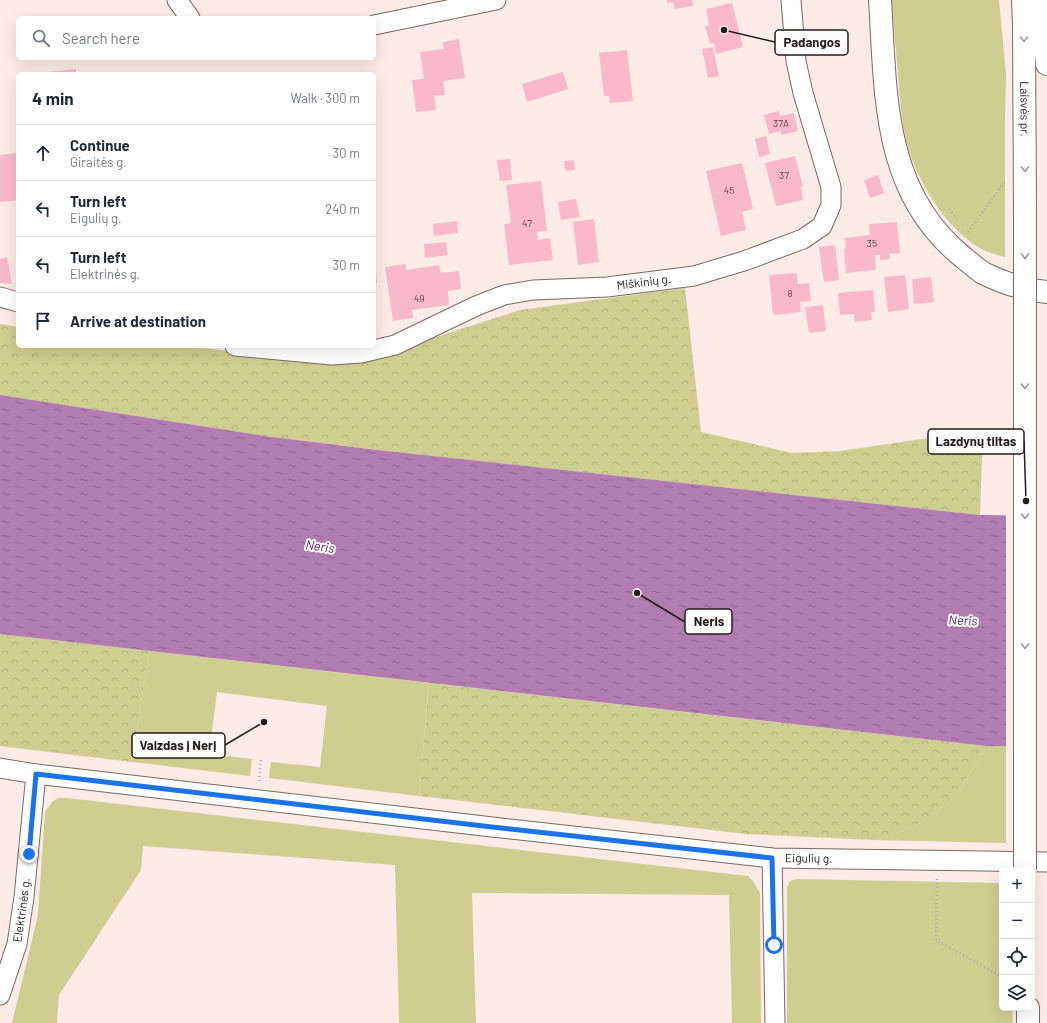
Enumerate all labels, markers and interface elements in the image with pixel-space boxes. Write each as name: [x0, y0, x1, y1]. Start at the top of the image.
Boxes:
search box: [16, 16, 376, 60]
icon: search: [30, 27, 52, 49]
text: Search here: [62, 29, 140, 47]
callout: Padangos: [775, 30, 848, 55]
text: Padangos: [784, 34, 841, 50]
one-way arrow: [1020, 36, 1028, 42]
street label: Laisvės pr.: [1018, 81, 1033, 137]
text: 4 min: [32, 88, 74, 108]
text: Walk · 300 m: [290, 90, 360, 106]
house number: 37A: [773, 117, 789, 129]
text: Continue: [70, 136, 130, 154]
icon: ahead: [32, 142, 54, 164]
text: 30 m: [333, 145, 360, 161]
text: Giraitės g.: [70, 154, 127, 170]
one-way arrow: [1021, 166, 1029, 172]
house number: 37: [779, 169, 789, 181]
house number: 45: [724, 184, 734, 196]
text: Turn left: [70, 192, 126, 210]
icon: left: [32, 198, 54, 220]
text: 240 m: [325, 201, 360, 217]
text: Eigulių g.: [70, 210, 122, 226]
house number: 47: [522, 217, 532, 229]
house number: 35: [867, 237, 877, 249]
text: Turn left: [70, 248, 126, 266]
one-way arrow: [1021, 253, 1029, 259]
icon: left: [32, 254, 54, 276]
text: 30 m: [333, 257, 360, 273]
text: Elektrinės g.: [70, 266, 140, 282]
street label: Miškinių g.: [616, 271, 672, 292]
house number: 8: [787, 287, 793, 299]
house number: 49: [414, 292, 424, 304]
icon: arrive: [32, 310, 54, 332]
text: Arrive at destination: [70, 312, 206, 330]
one-way arrow: [1021, 383, 1029, 389]
callout: Lazdynų tiltas: [928, 429, 1024, 454]
text: Lazdynų tiltas: [936, 433, 1017, 449]
one-way arrow: [1021, 513, 1029, 519]
water label: Neris: [304, 536, 336, 556]
callout: Neris: [685, 609, 732, 634]
water label: Neris: [948, 611, 978, 629]
text: Neris: [694, 613, 725, 629]
one-way arrow: [1021, 643, 1029, 649]
callout: Vaizdas į Nerį: [132, 733, 225, 758]
text: Vaizdas į Nerį: [139, 737, 217, 753]
route end: [20, 845, 38, 863]
street label: Eigulių g.: [785, 850, 833, 865]
map controls: [999, 867, 1035, 1011]
button: +: [999, 867, 1035, 903]
street label: Elektrinės g.: [9, 877, 32, 943]
button: −: [999, 903, 1035, 939]
route start: [765, 936, 783, 954]
button: locate: [999, 939, 1035, 975]
button: layers: [999, 975, 1035, 1011]

